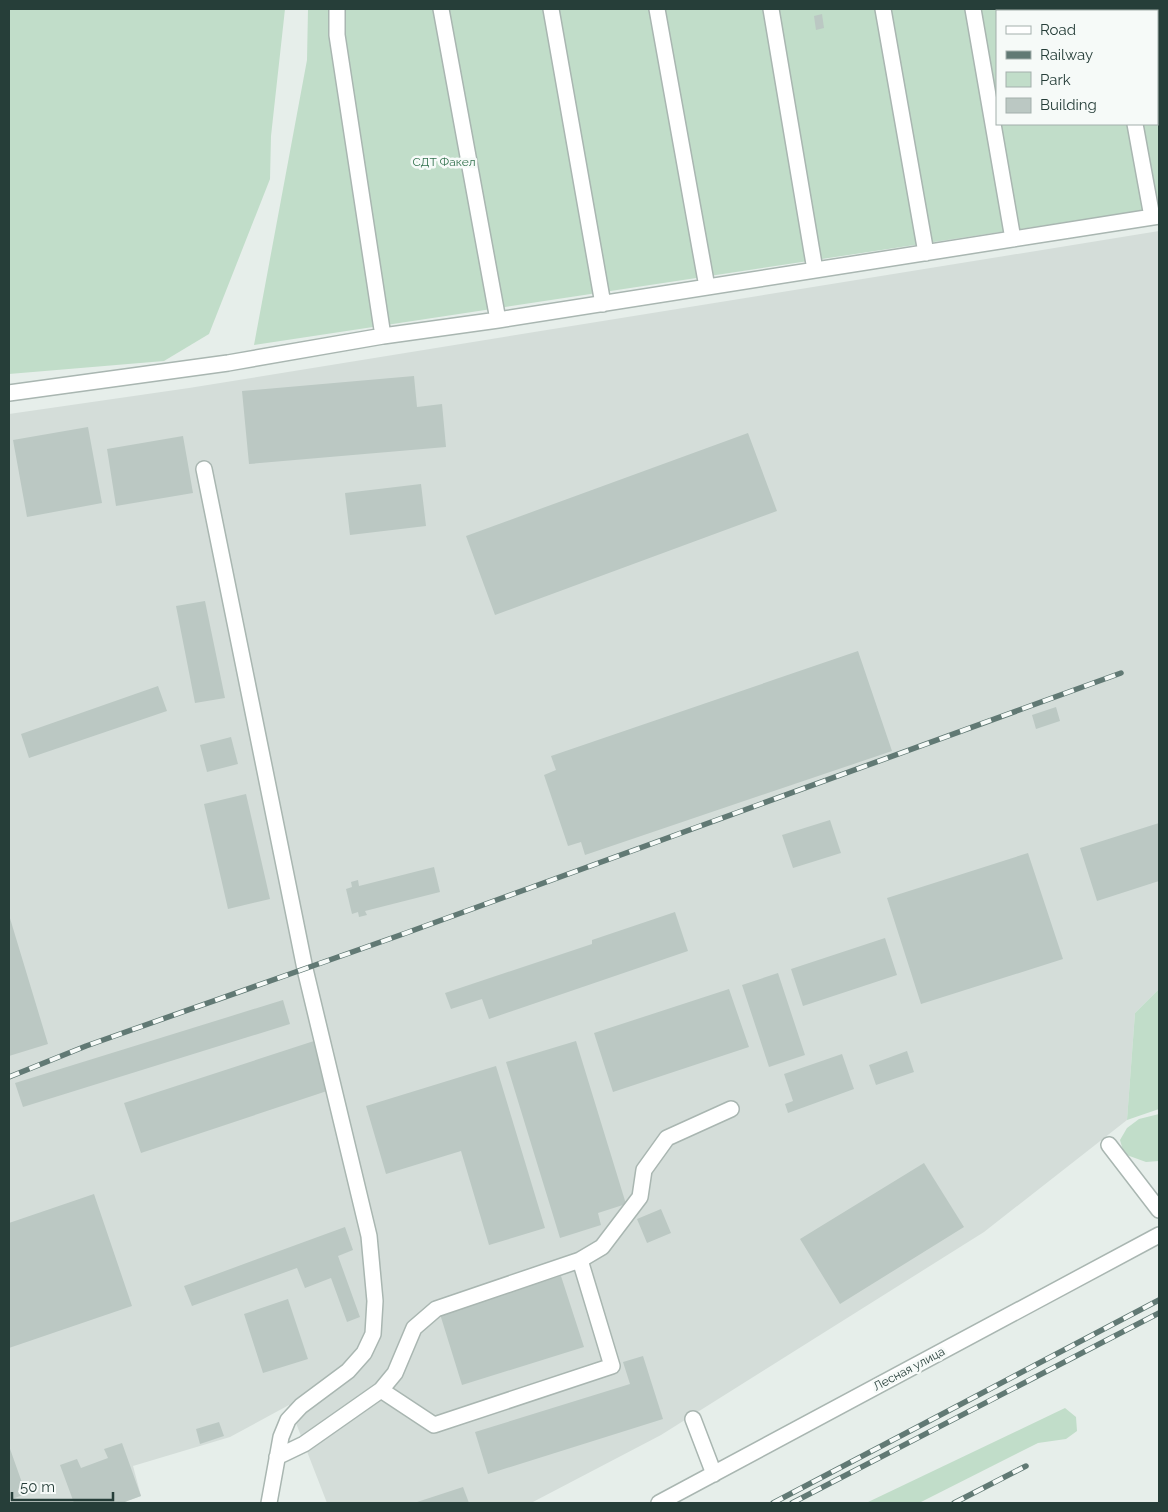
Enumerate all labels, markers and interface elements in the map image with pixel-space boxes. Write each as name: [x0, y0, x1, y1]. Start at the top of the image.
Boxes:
legend: [996, 10, 1158, 125]
text: Road: [1040, 21, 1076, 39]
text: Railway: [1040, 46, 1093, 64]
text: Park: [1040, 71, 1071, 89]
text: Building: [1040, 96, 1097, 114]
park label: СДТ Факел: [412, 155, 476, 169]
street label: Лесная улица: [871, 1344, 947, 1394]
scale bar: [12, 1470, 114, 1502]
text: 50 m: [20, 1478, 55, 1496]

